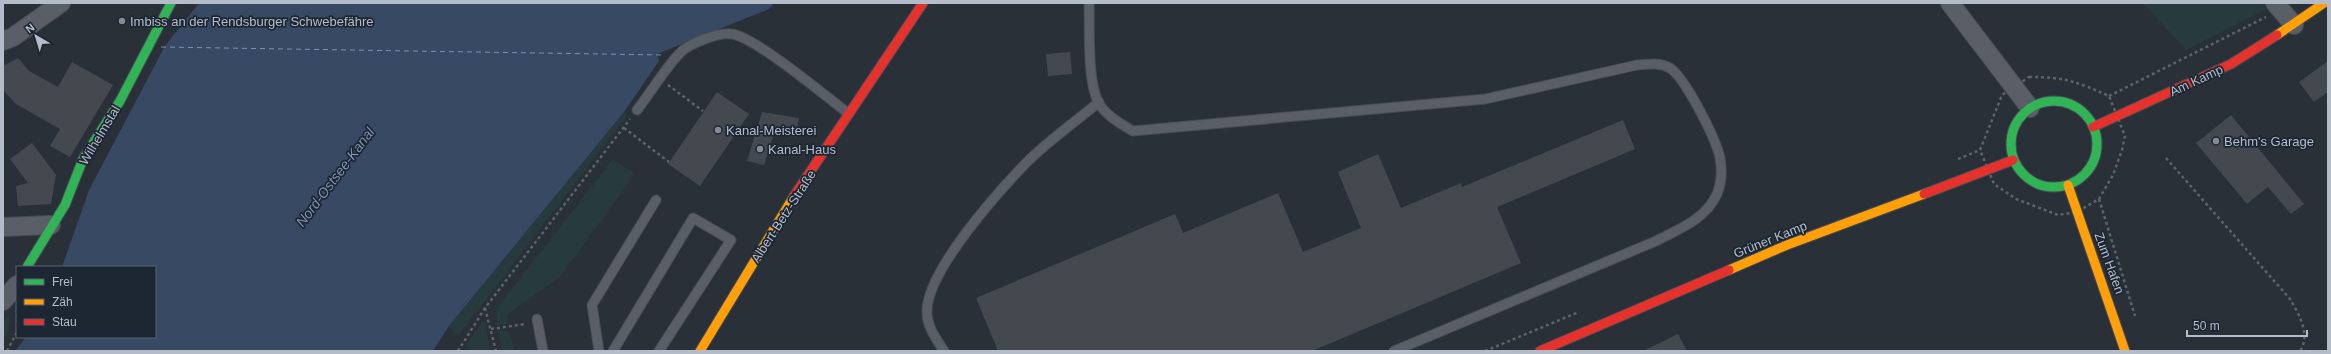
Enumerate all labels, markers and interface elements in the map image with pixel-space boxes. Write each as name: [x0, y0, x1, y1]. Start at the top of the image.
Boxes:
place label: Imbiss an der Rendsburger Schwebefähre: [130, 14, 374, 29]
north arrow: [16, 16, 56, 56]
marker: Imbiss an der Rendsburger Schwebefähre: [117, 16, 127, 26]
text: N: [23, 21, 37, 35]
street label: Am Kamp: [2167, 62, 2225, 99]
street label: Wilhelmstal: [76, 103, 123, 168]
place label: Kanal-Meisterei: [726, 123, 816, 138]
water label: Nord-Ostsee-Kanal: [293, 124, 378, 230]
marker: Kanal-Meisterei: [713, 125, 723, 135]
place label: Behm's Garage: [2224, 134, 2314, 149]
marker: Behm's Garage: [2211, 136, 2221, 146]
place label: Kanal-Haus: [768, 142, 836, 157]
marker: Kanal-Haus: [755, 144, 765, 154]
street label: Albert-Betz-Straße: [748, 167, 819, 266]
street label: Grüner Kamp: [1731, 218, 1809, 261]
street label: Zum Hafen: [2091, 230, 2128, 296]
legend: [16, 266, 156, 338]
text: Frei: [52, 275, 73, 289]
text: Zäh: [52, 295, 73, 309]
scale bar: [2187, 312, 2307, 338]
text: Stau: [52, 315, 77, 329]
text: 50 m: [2193, 319, 2220, 333]

